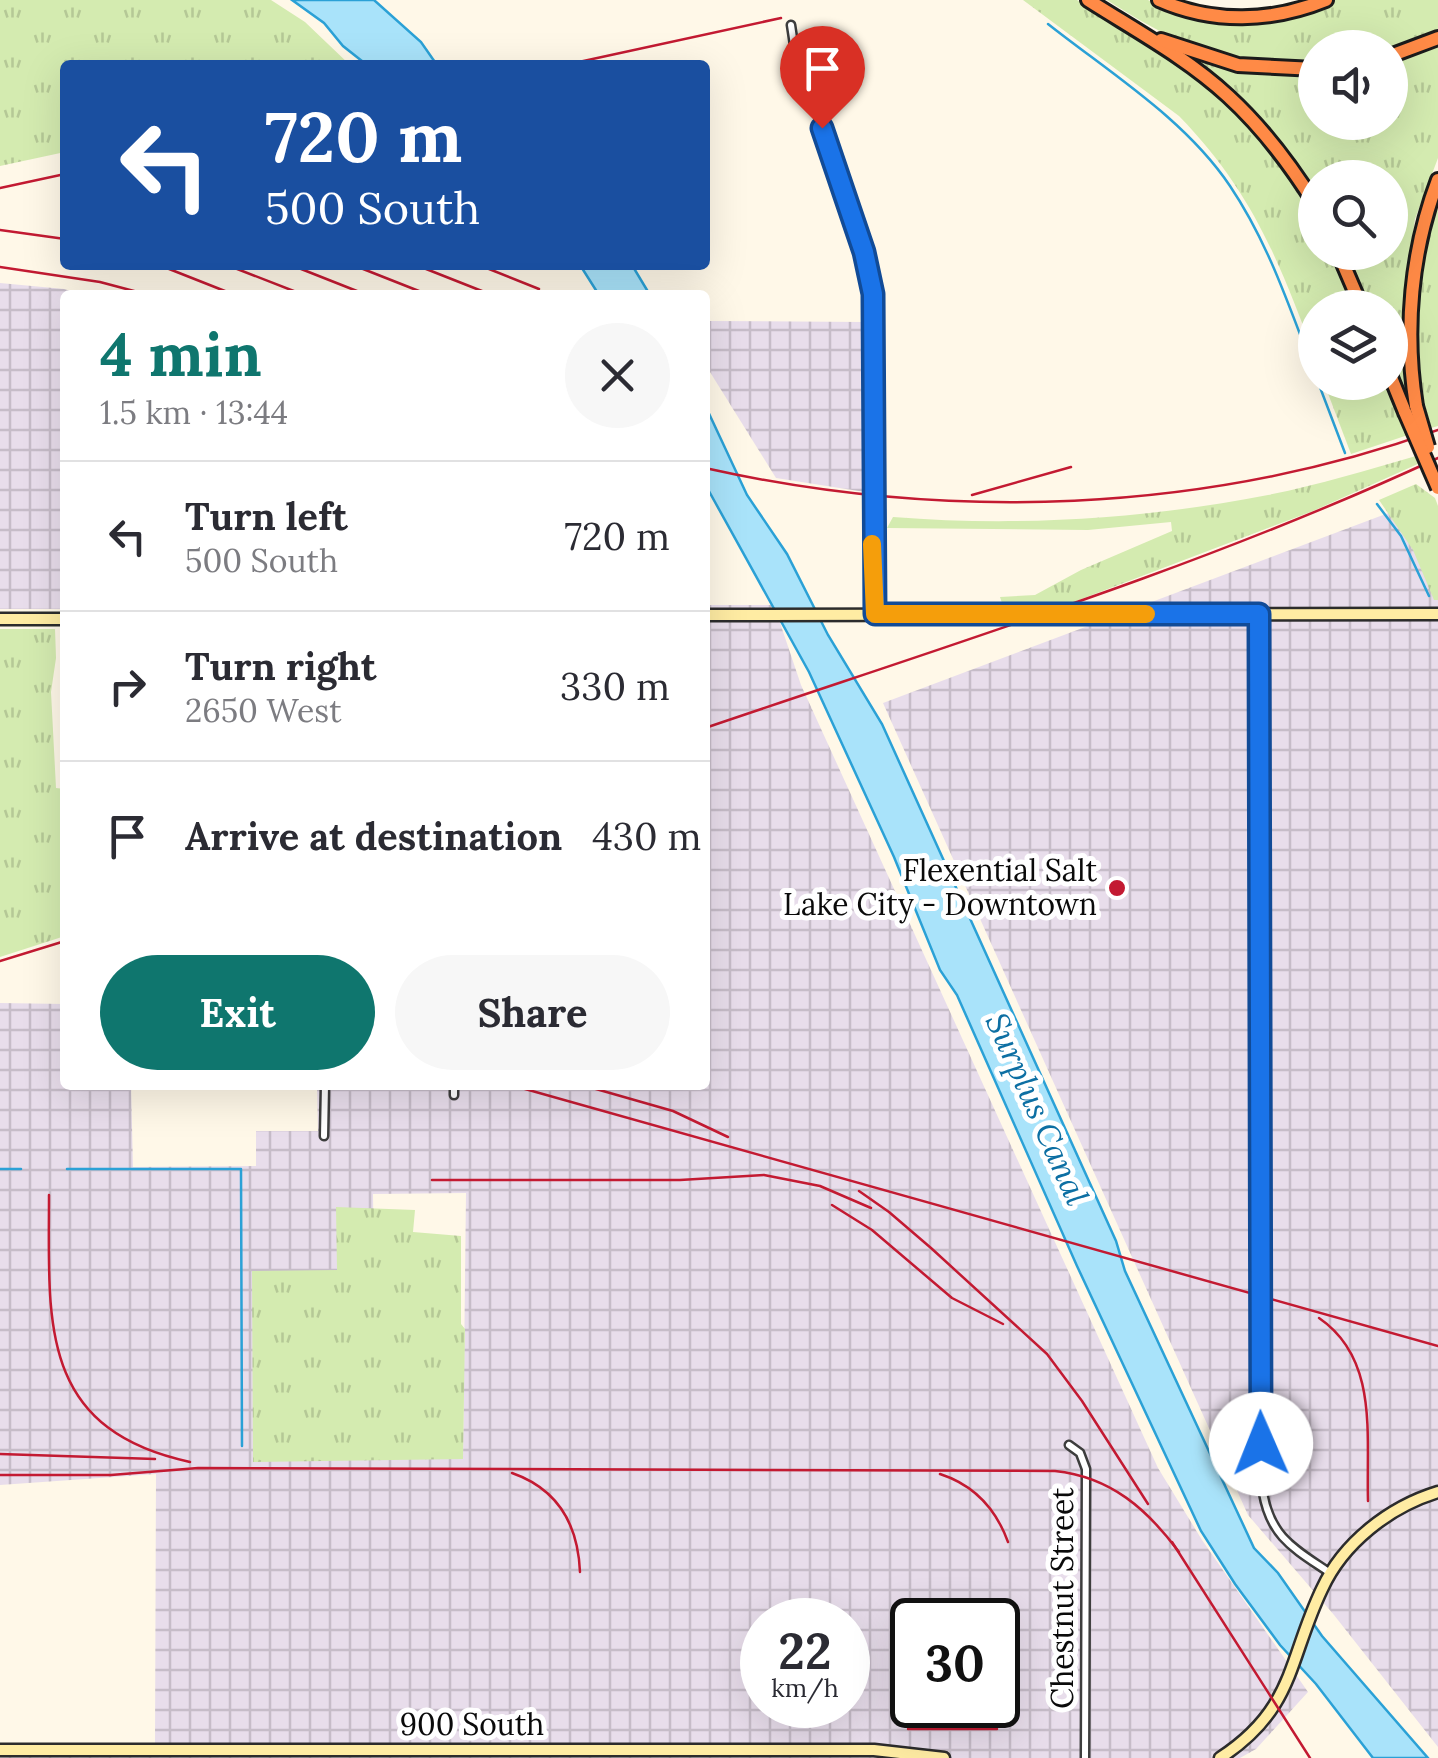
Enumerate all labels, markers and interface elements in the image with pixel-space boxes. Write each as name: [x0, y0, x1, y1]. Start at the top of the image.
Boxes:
pin: [780, 26, 865, 129]
map controls: [1298, 30, 1408, 400]
button: sound: [1298, 30, 1408, 140]
icon: arrive: [795, 41, 850, 96]
text: 720 m: [265, 92, 462, 181]
icon: left: [100, 100, 230, 230]
button: search: [1298, 160, 1408, 270]
text: 500 South: [265, 179, 480, 236]
button: layers: [1298, 290, 1408, 400]
text: 4 min: [100, 316, 262, 392]
button: close: [565, 323, 670, 428]
text: 1.5 km · 13:44: [100, 392, 288, 433]
text: Turn left: [185, 492, 348, 540]
icon: left: [100, 509, 155, 564]
text: 720 m: [565, 512, 670, 560]
text: 500 South: [185, 540, 338, 581]
text: Turn right: [185, 642, 376, 690]
icon: right: [100, 659, 155, 714]
text: 330 m: [560, 662, 670, 710]
text: 2650 West: [185, 690, 342, 731]
icon: arrive: [100, 809, 155, 864]
text: Arrive at destination: [185, 812, 562, 860]
text: 430 m: [592, 812, 702, 860]
place label: Flexential Salt Lake City - Downtown: [783, 851, 1097, 924]
marker: Flexential Salt Lake City - Downtown: [1106, 877, 1128, 899]
button: Exit: [100, 955, 375, 1070]
button: Share: [395, 955, 670, 1070]
water label: Surplus Canal: [977, 1006, 1098, 1211]
position arrow: [1209, 1392, 1313, 1496]
street label: Chestnut Street: [1043, 1487, 1081, 1709]
speed limit sign: 30: [890, 1598, 1020, 1728]
text: 22: [778, 1619, 832, 1683]
text: km/h: [771, 1672, 839, 1704]
street label: 900 South: [400, 1705, 544, 1743]

